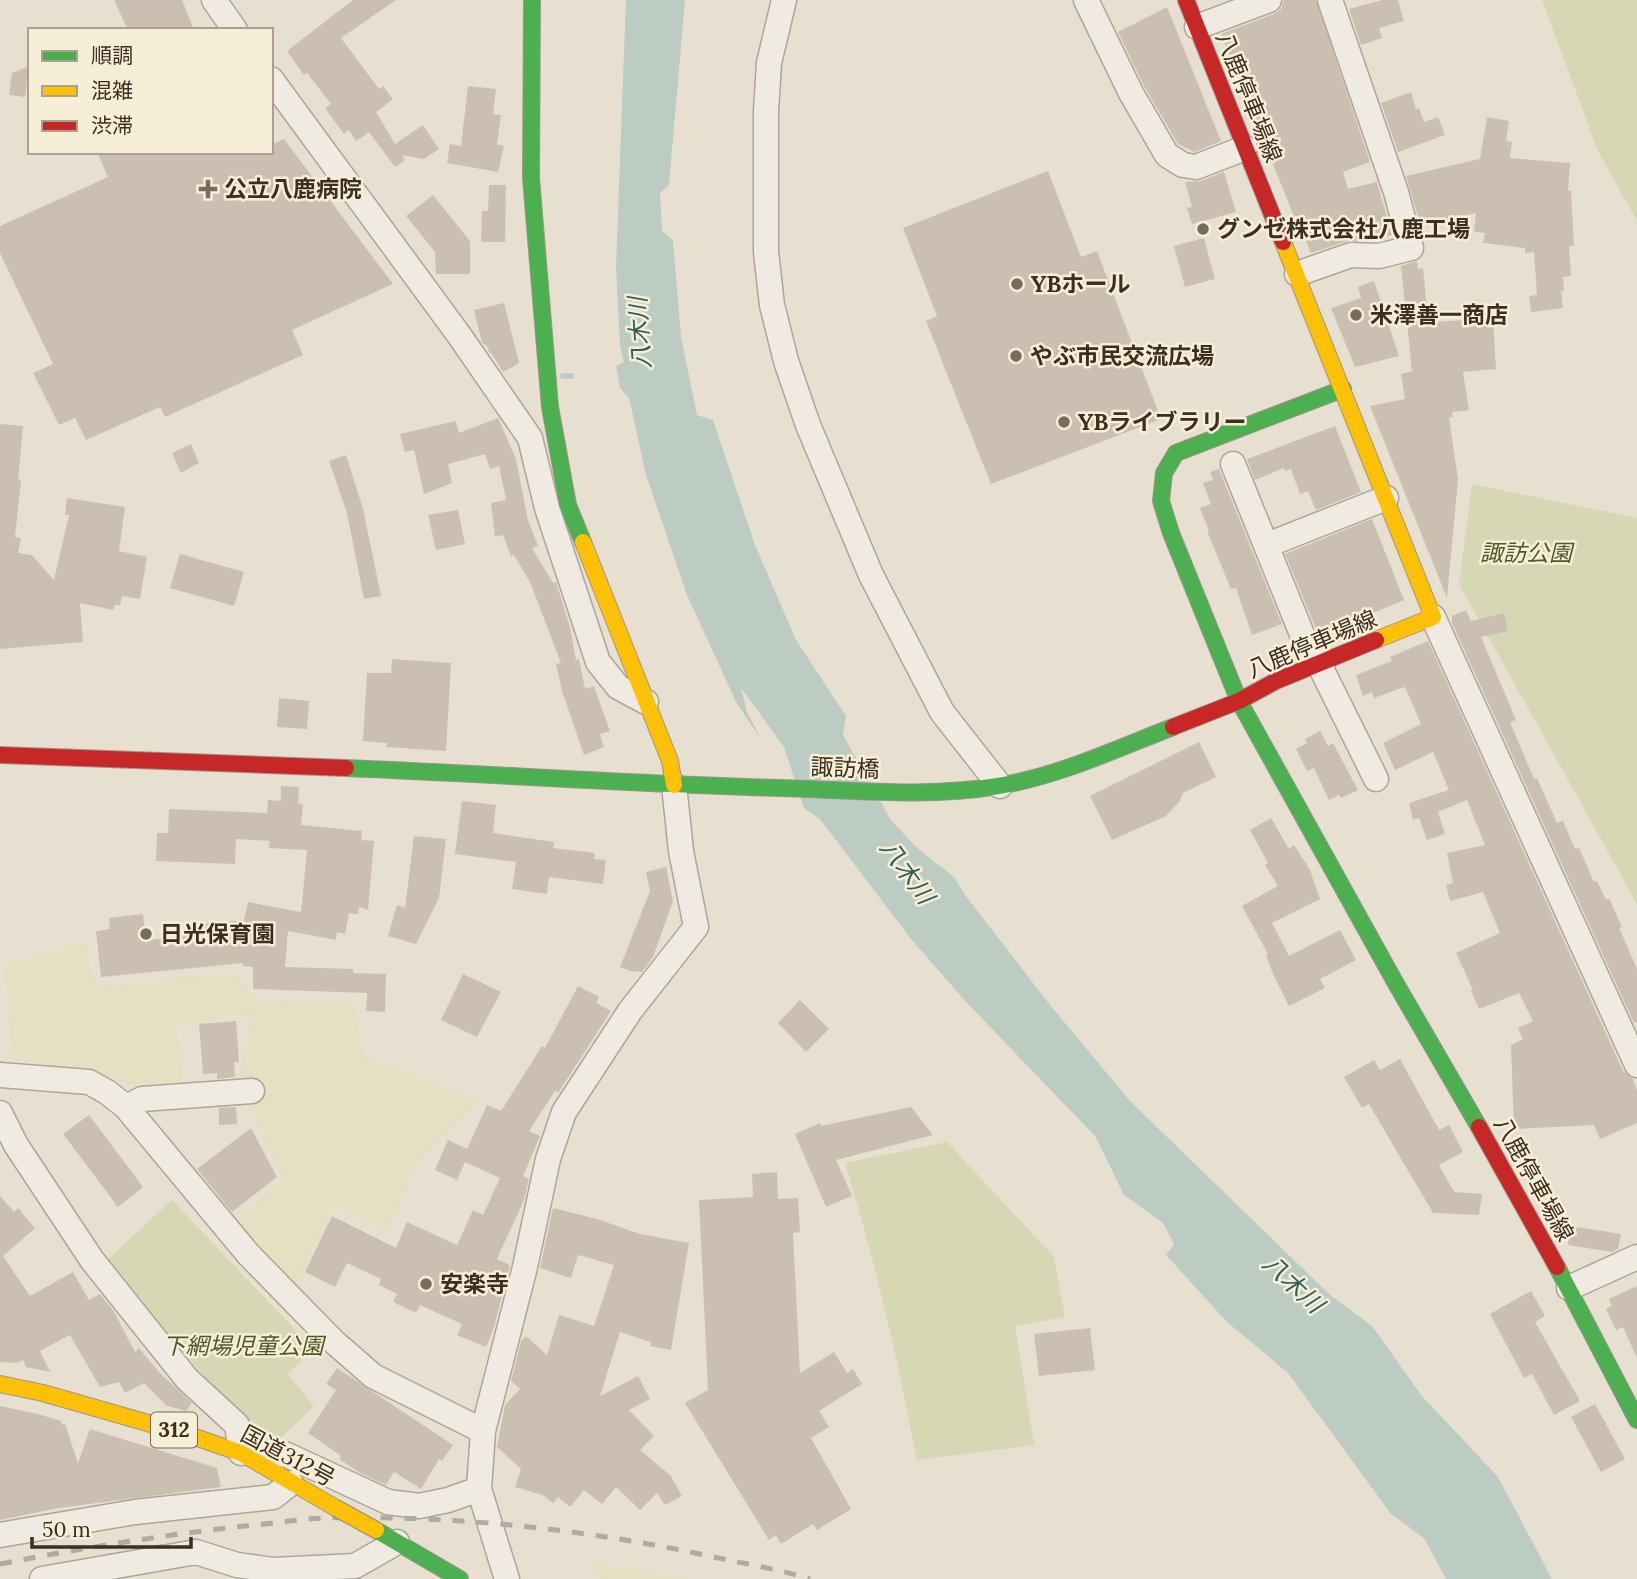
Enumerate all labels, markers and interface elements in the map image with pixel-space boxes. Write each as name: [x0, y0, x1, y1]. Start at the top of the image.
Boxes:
street label: 八鹿停車場線: [1210, 27, 1289, 166]
legend: [28, 28, 273, 154]
text: 順調: [91, 42, 133, 69]
text: 混雑: [91, 77, 133, 104]
text: 渋滞: [91, 112, 133, 139]
place label: 公立八鹿病院: [224, 174, 362, 203]
marker: 公立八鹿病院: [198, 179, 218, 199]
place label: グンゼ株式会社八鹿工場: [1217, 214, 1470, 243]
marker: グンゼ株式会社八鹿工場: [1195, 221, 1211, 237]
place label: YBホール: [1031, 269, 1131, 298]
marker: YBホール: [1009, 276, 1025, 292]
water label: 八木川: [621, 293, 657, 370]
place label: 米澤善一商店: [1370, 300, 1508, 329]
marker: 米澤善一商店: [1348, 307, 1364, 323]
place label: やぶ市民交流広場: [1030, 341, 1214, 370]
marker: やぶ市民交流広場: [1008, 348, 1024, 364]
place label: YBライブラリー: [1078, 407, 1247, 436]
marker: YBライブラリー: [1056, 414, 1072, 430]
park label: 諏訪公園: [1480, 538, 1575, 567]
street label: 八鹿停車場線: [1243, 603, 1381, 684]
street label: 諏訪橋: [810, 752, 880, 783]
water label: 八木川: [874, 833, 943, 912]
place label: 日光保育園: [160, 919, 275, 948]
marker: 日光保育園: [138, 926, 154, 942]
street label: 八鹿停車場線: [1488, 1111, 1581, 1246]
water label: 八木川: [1256, 1248, 1332, 1322]
place label: 安楽寺: [440, 1269, 509, 1298]
marker: 安楽寺: [418, 1276, 434, 1292]
park label: 下網場児童公園: [163, 1331, 327, 1360]
road number: 312: [151, 1412, 197, 1448]
street label: 国道312号: [236, 1419, 340, 1492]
scale bar: [32, 1506, 191, 1550]
text: 50 m: [42, 1516, 91, 1543]

